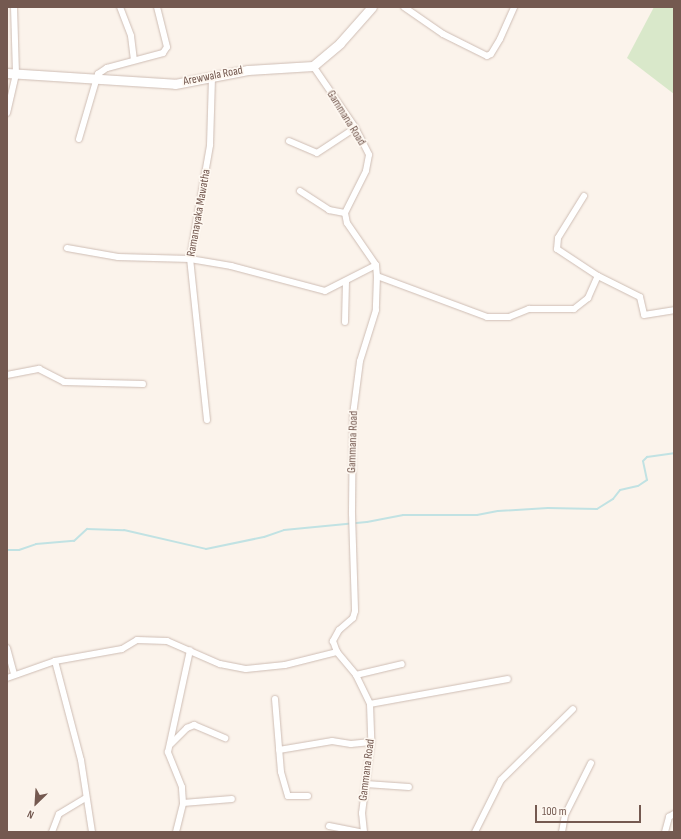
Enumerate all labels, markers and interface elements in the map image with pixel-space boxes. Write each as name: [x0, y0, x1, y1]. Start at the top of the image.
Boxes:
street label: Arewwala Road: [182, 63, 244, 89]
street label: Gammana Road: [323, 88, 369, 148]
street label: Ramanayaka Mawatha: [184, 168, 214, 258]
street label: Gammana Road: [345, 411, 361, 473]
street label: Gammana Road: [356, 738, 378, 802]
north arrow: [16, 783, 56, 823]
scale bar: [537, 797, 643, 823]
text: 100 m: [542, 804, 567, 819]
text: N: [25, 807, 36, 821]

